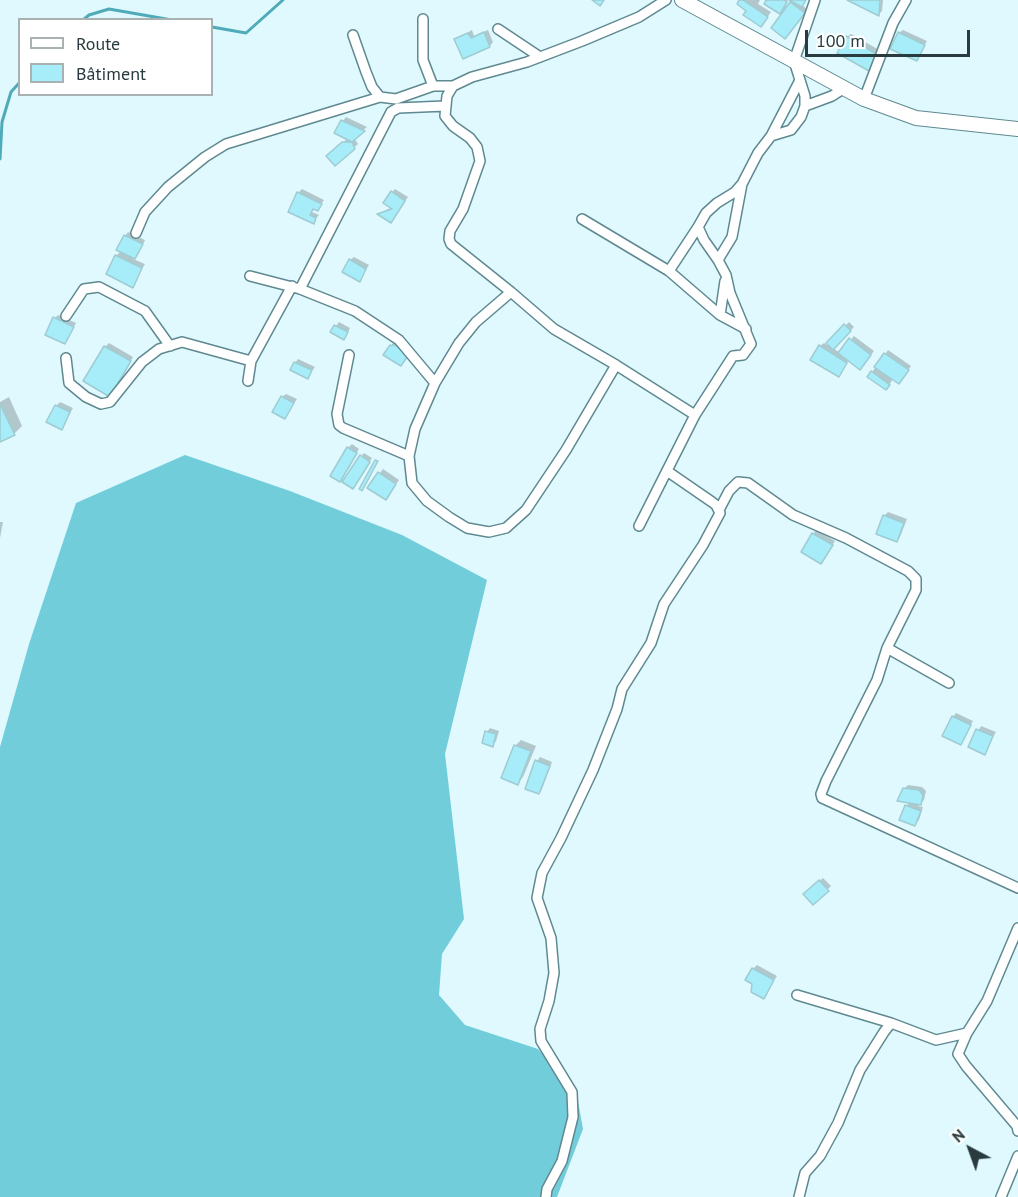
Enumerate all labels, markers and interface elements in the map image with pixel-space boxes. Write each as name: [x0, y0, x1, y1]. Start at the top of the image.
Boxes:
legend: [18, 18, 213, 96]
scale bar: [808, 18, 973, 56]
text: 100 m: [816, 29, 865, 52]
text: Route: [76, 32, 120, 55]
text: Bâtiment: [76, 62, 146, 85]
north arrow: [940, 1119, 1000, 1179]
text: N: [948, 1124, 969, 1146]

